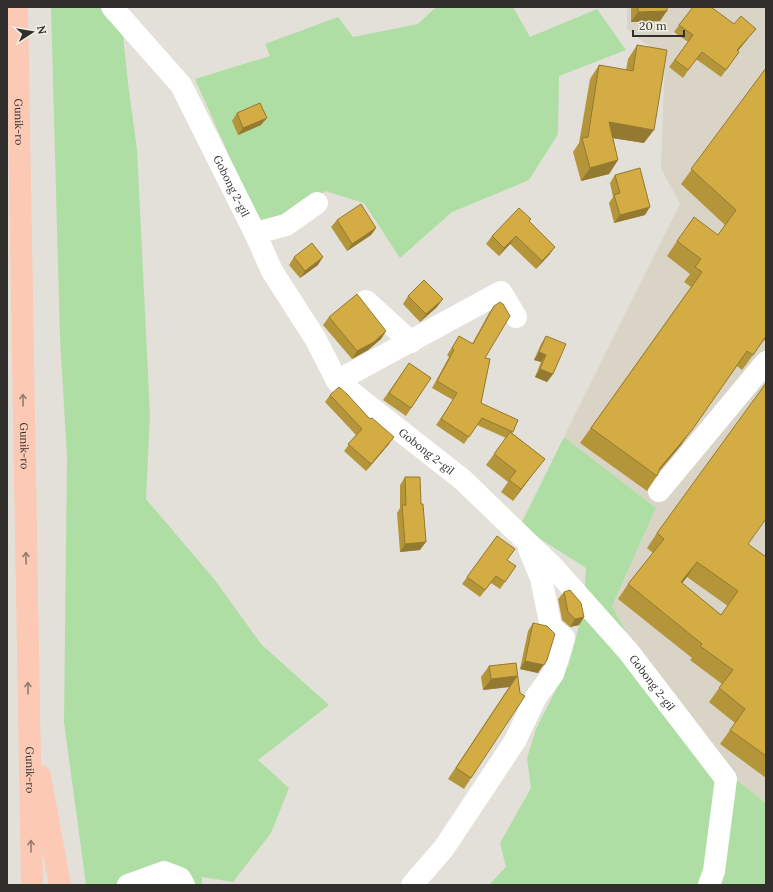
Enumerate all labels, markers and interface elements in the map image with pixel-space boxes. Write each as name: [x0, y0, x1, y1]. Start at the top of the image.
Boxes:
north arrow: [12, 12, 52, 52]
scale bar: [633, 12, 684, 38]
text: 20 m: [639, 18, 667, 33]
text: N: [34, 24, 50, 36]
street label: Gunik-ro: [12, 98, 26, 146]
street label: Gobong 2-gil: [210, 153, 253, 219]
one-way arrow: [19, 394, 27, 407]
street label: Gunik-ro: [17, 422, 32, 470]
street label: Gobong 2-gil: [396, 425, 457, 478]
one-way arrow: [22, 552, 30, 565]
street label: Gobong 2-gil: [626, 652, 678, 713]
one-way arrow: [24, 682, 32, 695]
street label: Gunik-ro: [23, 746, 37, 793]
one-way arrow: [27, 840, 35, 853]

